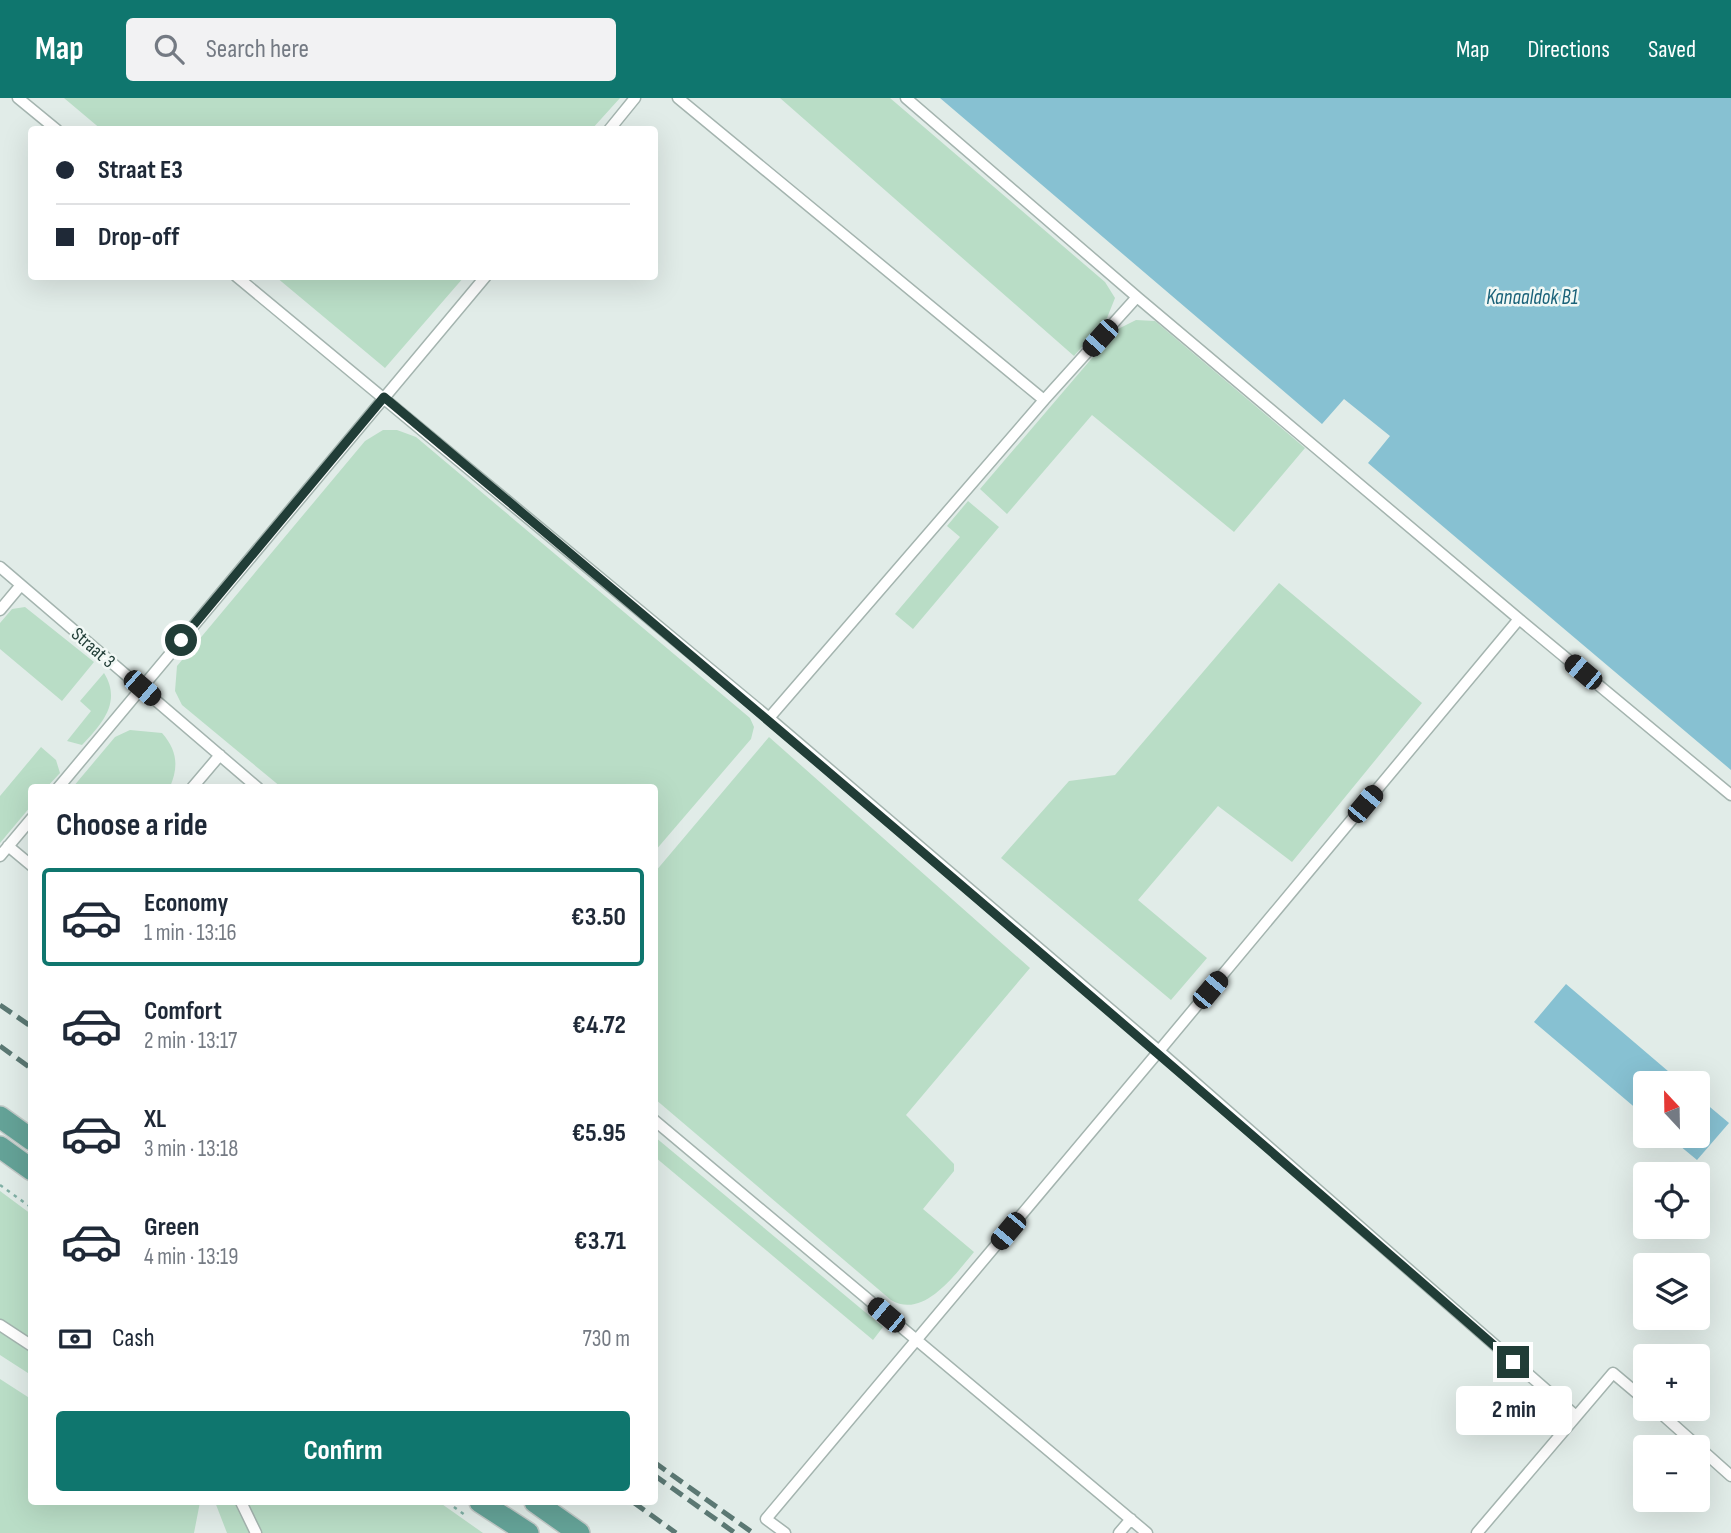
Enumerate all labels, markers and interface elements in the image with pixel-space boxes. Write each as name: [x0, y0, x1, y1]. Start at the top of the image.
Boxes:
search box: [126, 18, 616, 81]
text: Map: [35, 29, 84, 69]
icon: search: [150, 30, 188, 68]
text: Search here: [206, 34, 309, 65]
text: Map: [1456, 35, 1489, 64]
text: Directions: [1527, 35, 1610, 64]
text: Saved: [1648, 35, 1696, 64]
text: Straat E3: [98, 155, 183, 186]
text: Drop-off: [98, 222, 179, 253]
water label: Kanaaldok B1: [1486, 285, 1578, 310]
car: [1079, 315, 1122, 361]
street label: Straat 3: [66, 623, 120, 673]
route start: [165, 624, 197, 656]
car: [1561, 650, 1606, 694]
car: [120, 666, 165, 710]
car: [1344, 781, 1387, 827]
text: Choose a ride: [56, 806, 208, 845]
icon: car: [60, 886, 123, 949]
text: Economy: [144, 888, 228, 919]
text: €3.50: [571, 902, 626, 933]
text: 1 min · 13:16: [144, 919, 237, 947]
car: [1189, 967, 1232, 1013]
icon: car: [60, 994, 123, 1057]
text: Comfort: [144, 996, 222, 1027]
text: €4.72: [572, 1010, 626, 1041]
text: 2 min · 13:17: [144, 1027, 237, 1055]
north arrow: [1633, 1071, 1710, 1148]
map controls: [1633, 1071, 1710, 1512]
icon: car: [60, 1102, 123, 1165]
text: XL: [144, 1104, 166, 1135]
text: €5.95: [572, 1118, 626, 1149]
text: 3 min · 13:18: [144, 1135, 238, 1163]
button: locate: [1633, 1162, 1710, 1239]
car: [987, 1208, 1030, 1254]
icon: car: [60, 1210, 123, 1273]
text: Green: [144, 1212, 199, 1243]
text: €3.71: [574, 1226, 626, 1257]
text: 4 min · 13:19: [144, 1243, 238, 1271]
button: layers: [1633, 1253, 1710, 1330]
car: [864, 1293, 909, 1337]
icon: cash: [56, 1320, 94, 1358]
text: Cash: [112, 1323, 155, 1354]
text: 730 m: [582, 1325, 630, 1353]
button: +: [1633, 1344, 1710, 1421]
route end: [1497, 1346, 1529, 1378]
callout: 2 min: [1455, 1386, 1571, 1436]
text: 2 min: [1492, 1396, 1536, 1424]
button: Confirm: [56, 1411, 630, 1491]
button: −: [1633, 1435, 1710, 1512]

